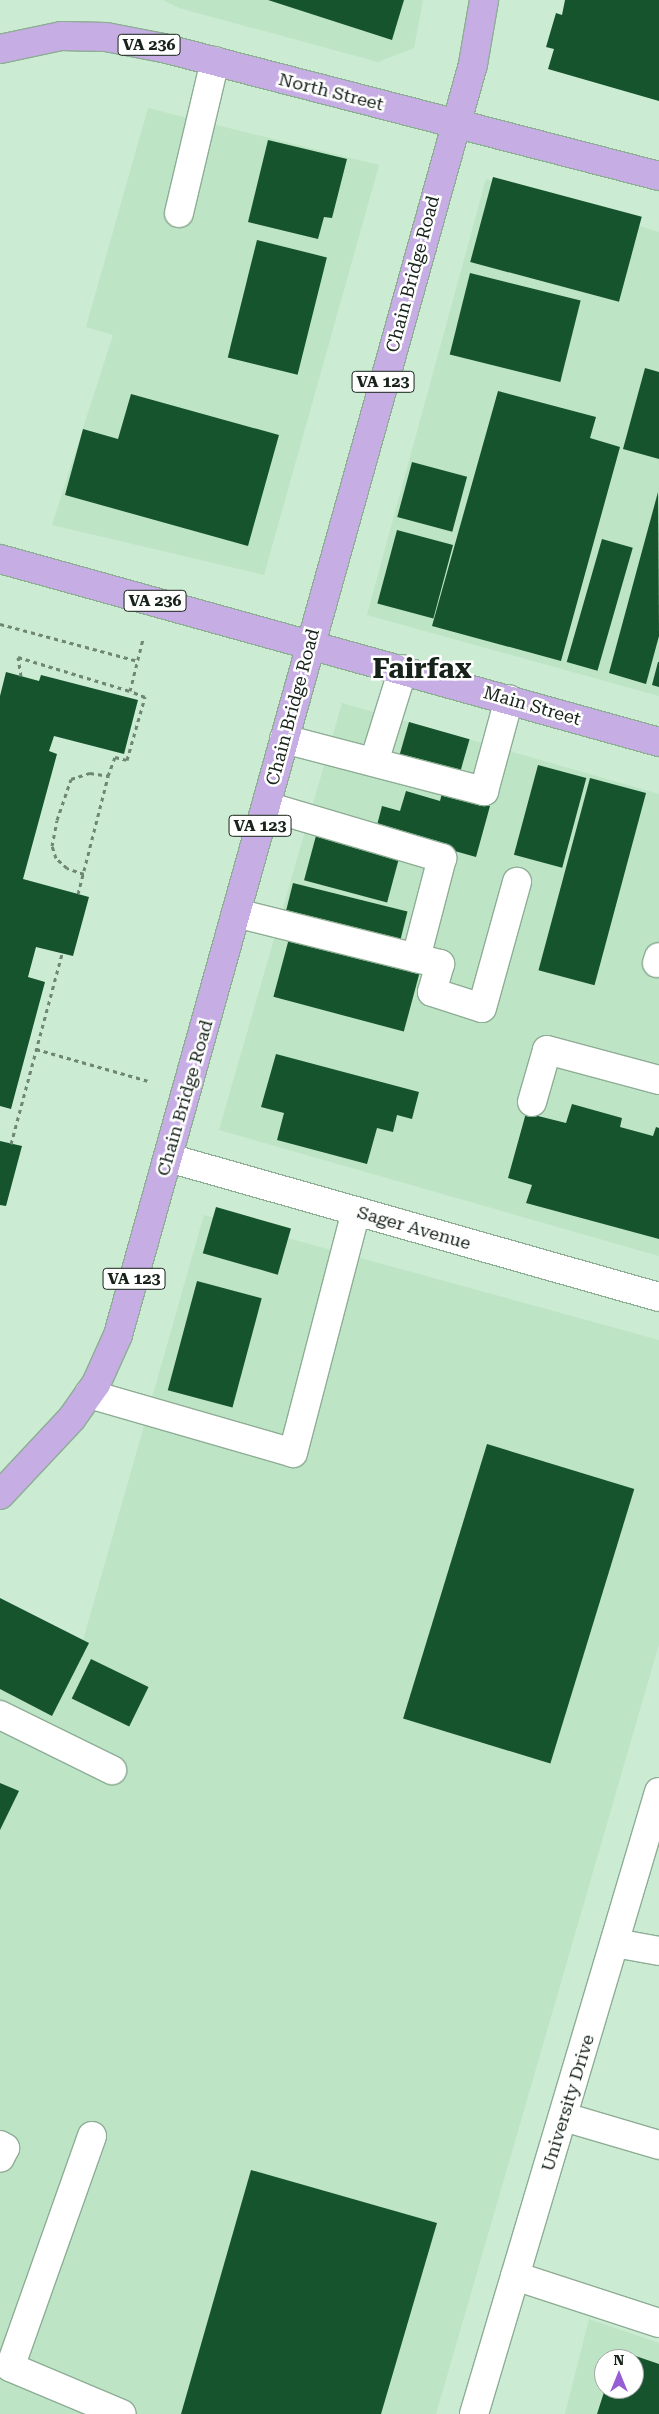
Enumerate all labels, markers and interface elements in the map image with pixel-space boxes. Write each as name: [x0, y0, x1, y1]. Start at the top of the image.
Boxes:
road number: VA 236: [116, 32, 182, 58]
street label: North Street: [276, 69, 386, 115]
street label: Chain Bridge Road: [382, 193, 444, 355]
road number: VA 123: [350, 368, 416, 396]
road number: VA 236: [122, 588, 188, 614]
street label: Chain Bridge Road: [262, 626, 324, 788]
district label: Fairfax: [372, 652, 472, 686]
street label: Main Street: [481, 682, 583, 730]
road number: VA 123: [228, 812, 292, 839]
street label: Chain Bridge Road: [152, 1017, 218, 1179]
street label: Sager Avenue: [355, 1201, 473, 1255]
road number: VA 123: [102, 1266, 166, 1292]
street label: University Drive: [537, 2032, 599, 2174]
north arrow: [594, 2349, 644, 2399]
text: N: [614, 2352, 624, 2368]

